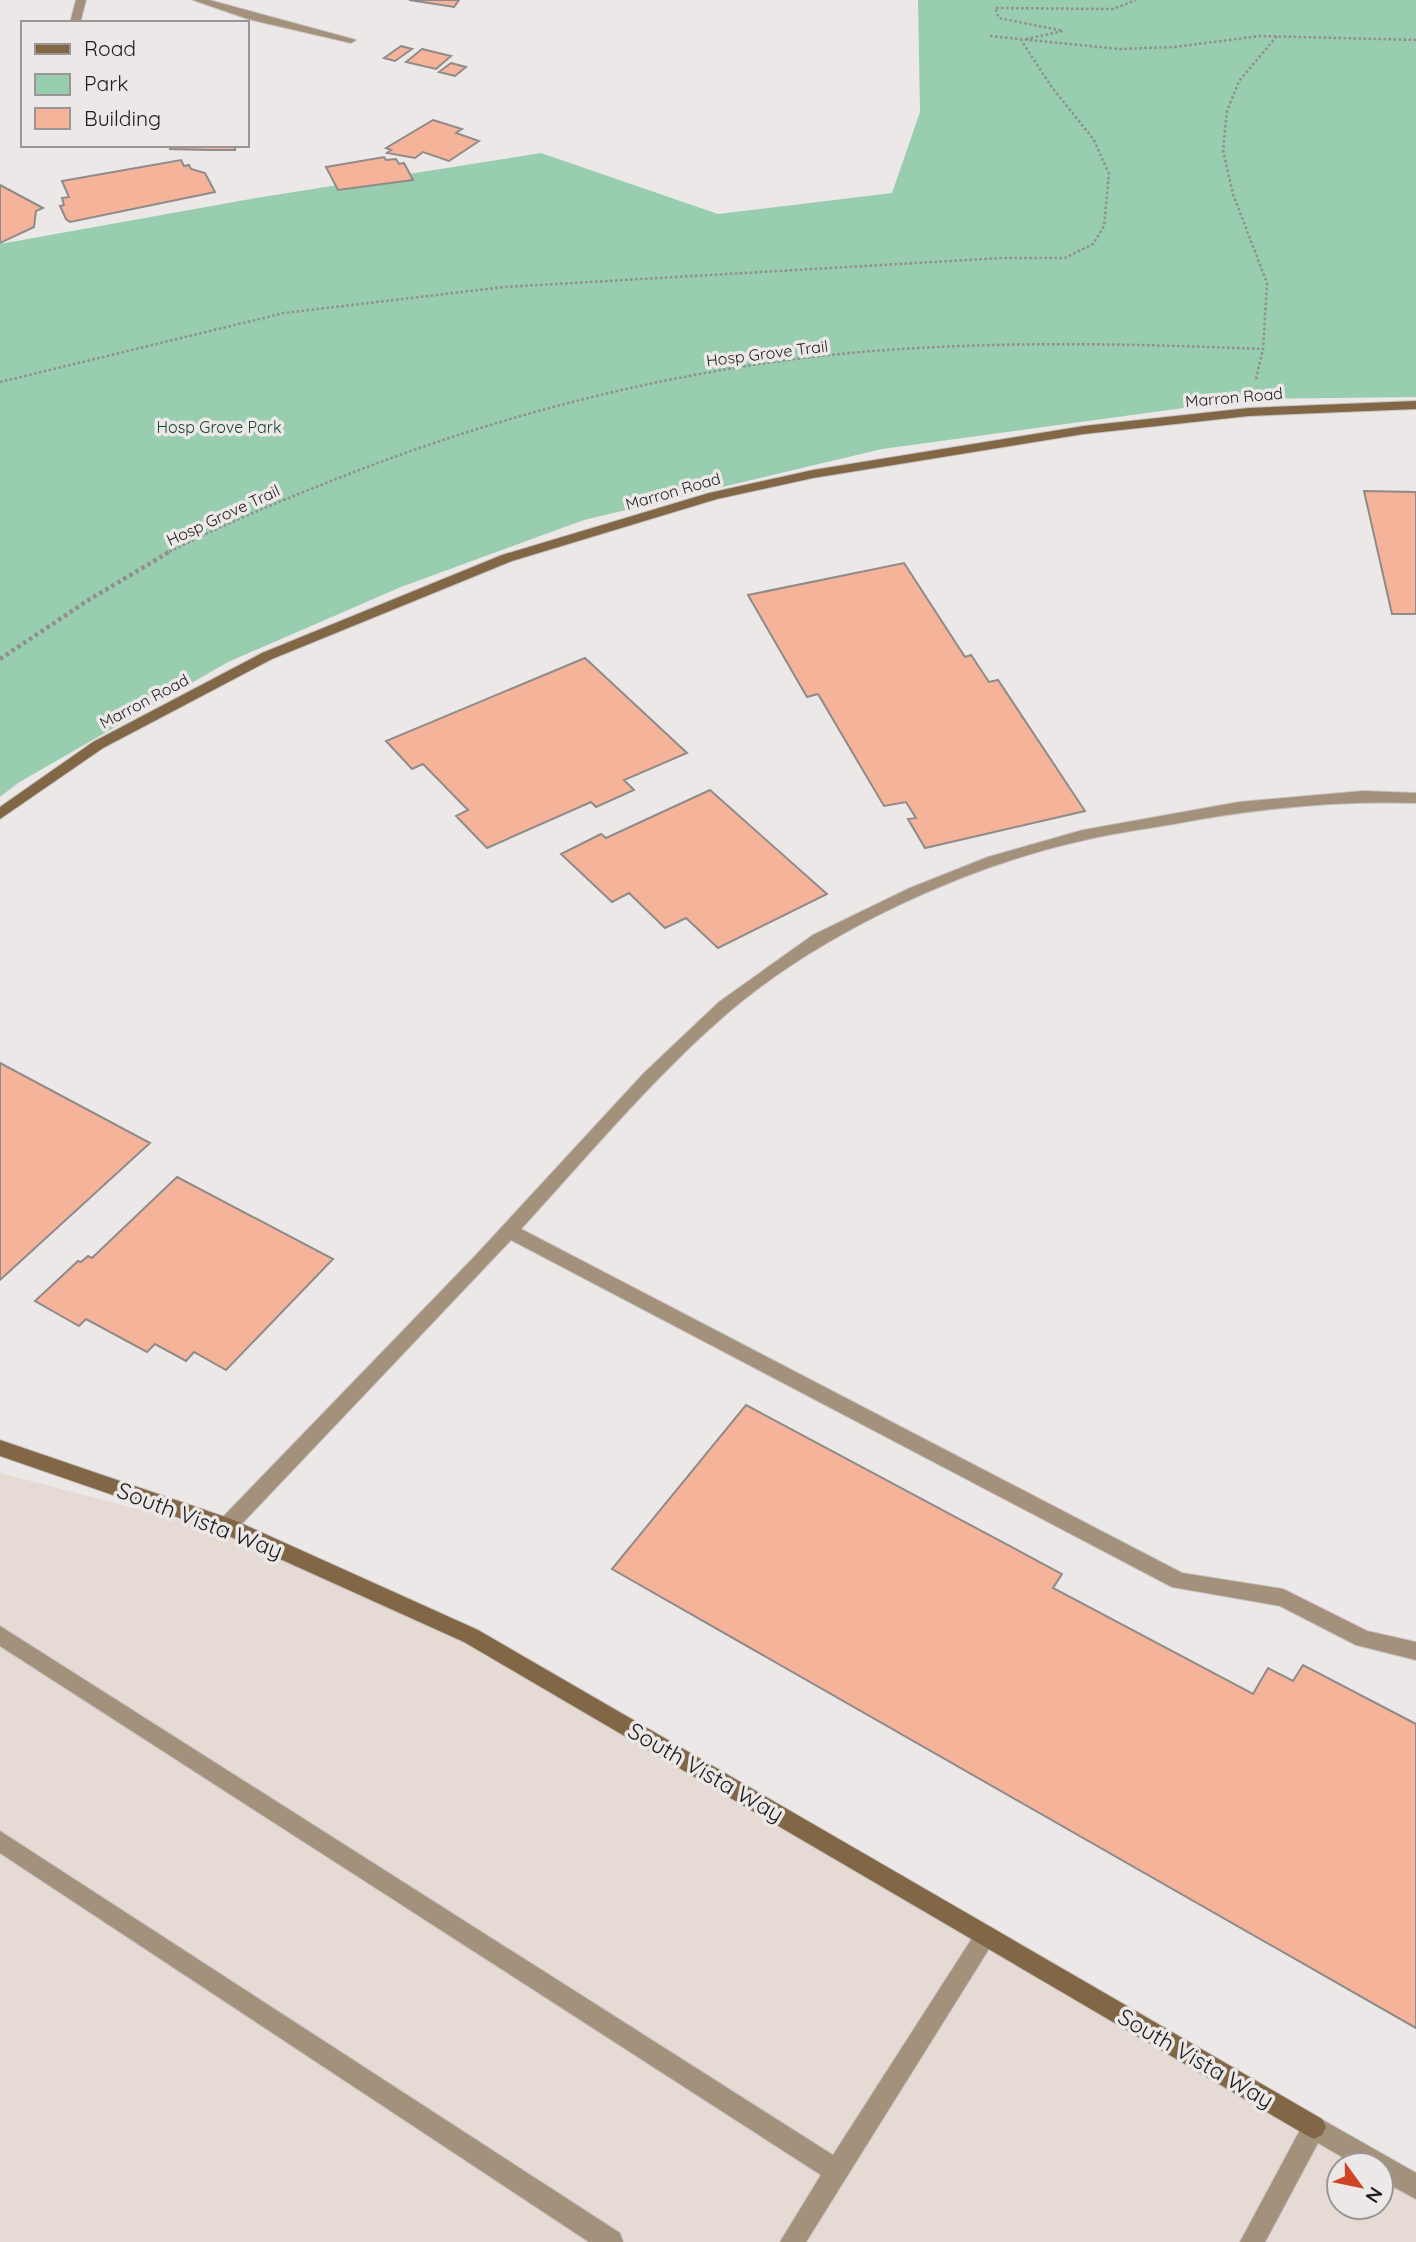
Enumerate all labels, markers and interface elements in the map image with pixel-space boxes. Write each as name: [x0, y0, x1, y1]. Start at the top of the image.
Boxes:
legend: [21, 21, 248, 147]
text: Road: [84, 35, 136, 61]
text: Park: [84, 70, 128, 96]
text: Building: [84, 105, 161, 131]
street label: Hosp Grove Trail: [705, 336, 829, 370]
street label: Marron Road: [1184, 383, 1284, 411]
park label: Hosp Grove Park: [157, 417, 281, 437]
street label: Marron Road: [623, 468, 723, 514]
street label: Hosp Grove Trail: [163, 480, 283, 550]
street label: Marron Road: [96, 669, 192, 733]
street label: South Vista Way: [113, 1475, 287, 1565]
street label: South Vista Way: [623, 1716, 789, 1828]
street label: South Vista Way: [1113, 2002, 1279, 2114]
north arrow: [1325, 2151, 1395, 2221]
text: N: [1360, 2183, 1388, 2208]

